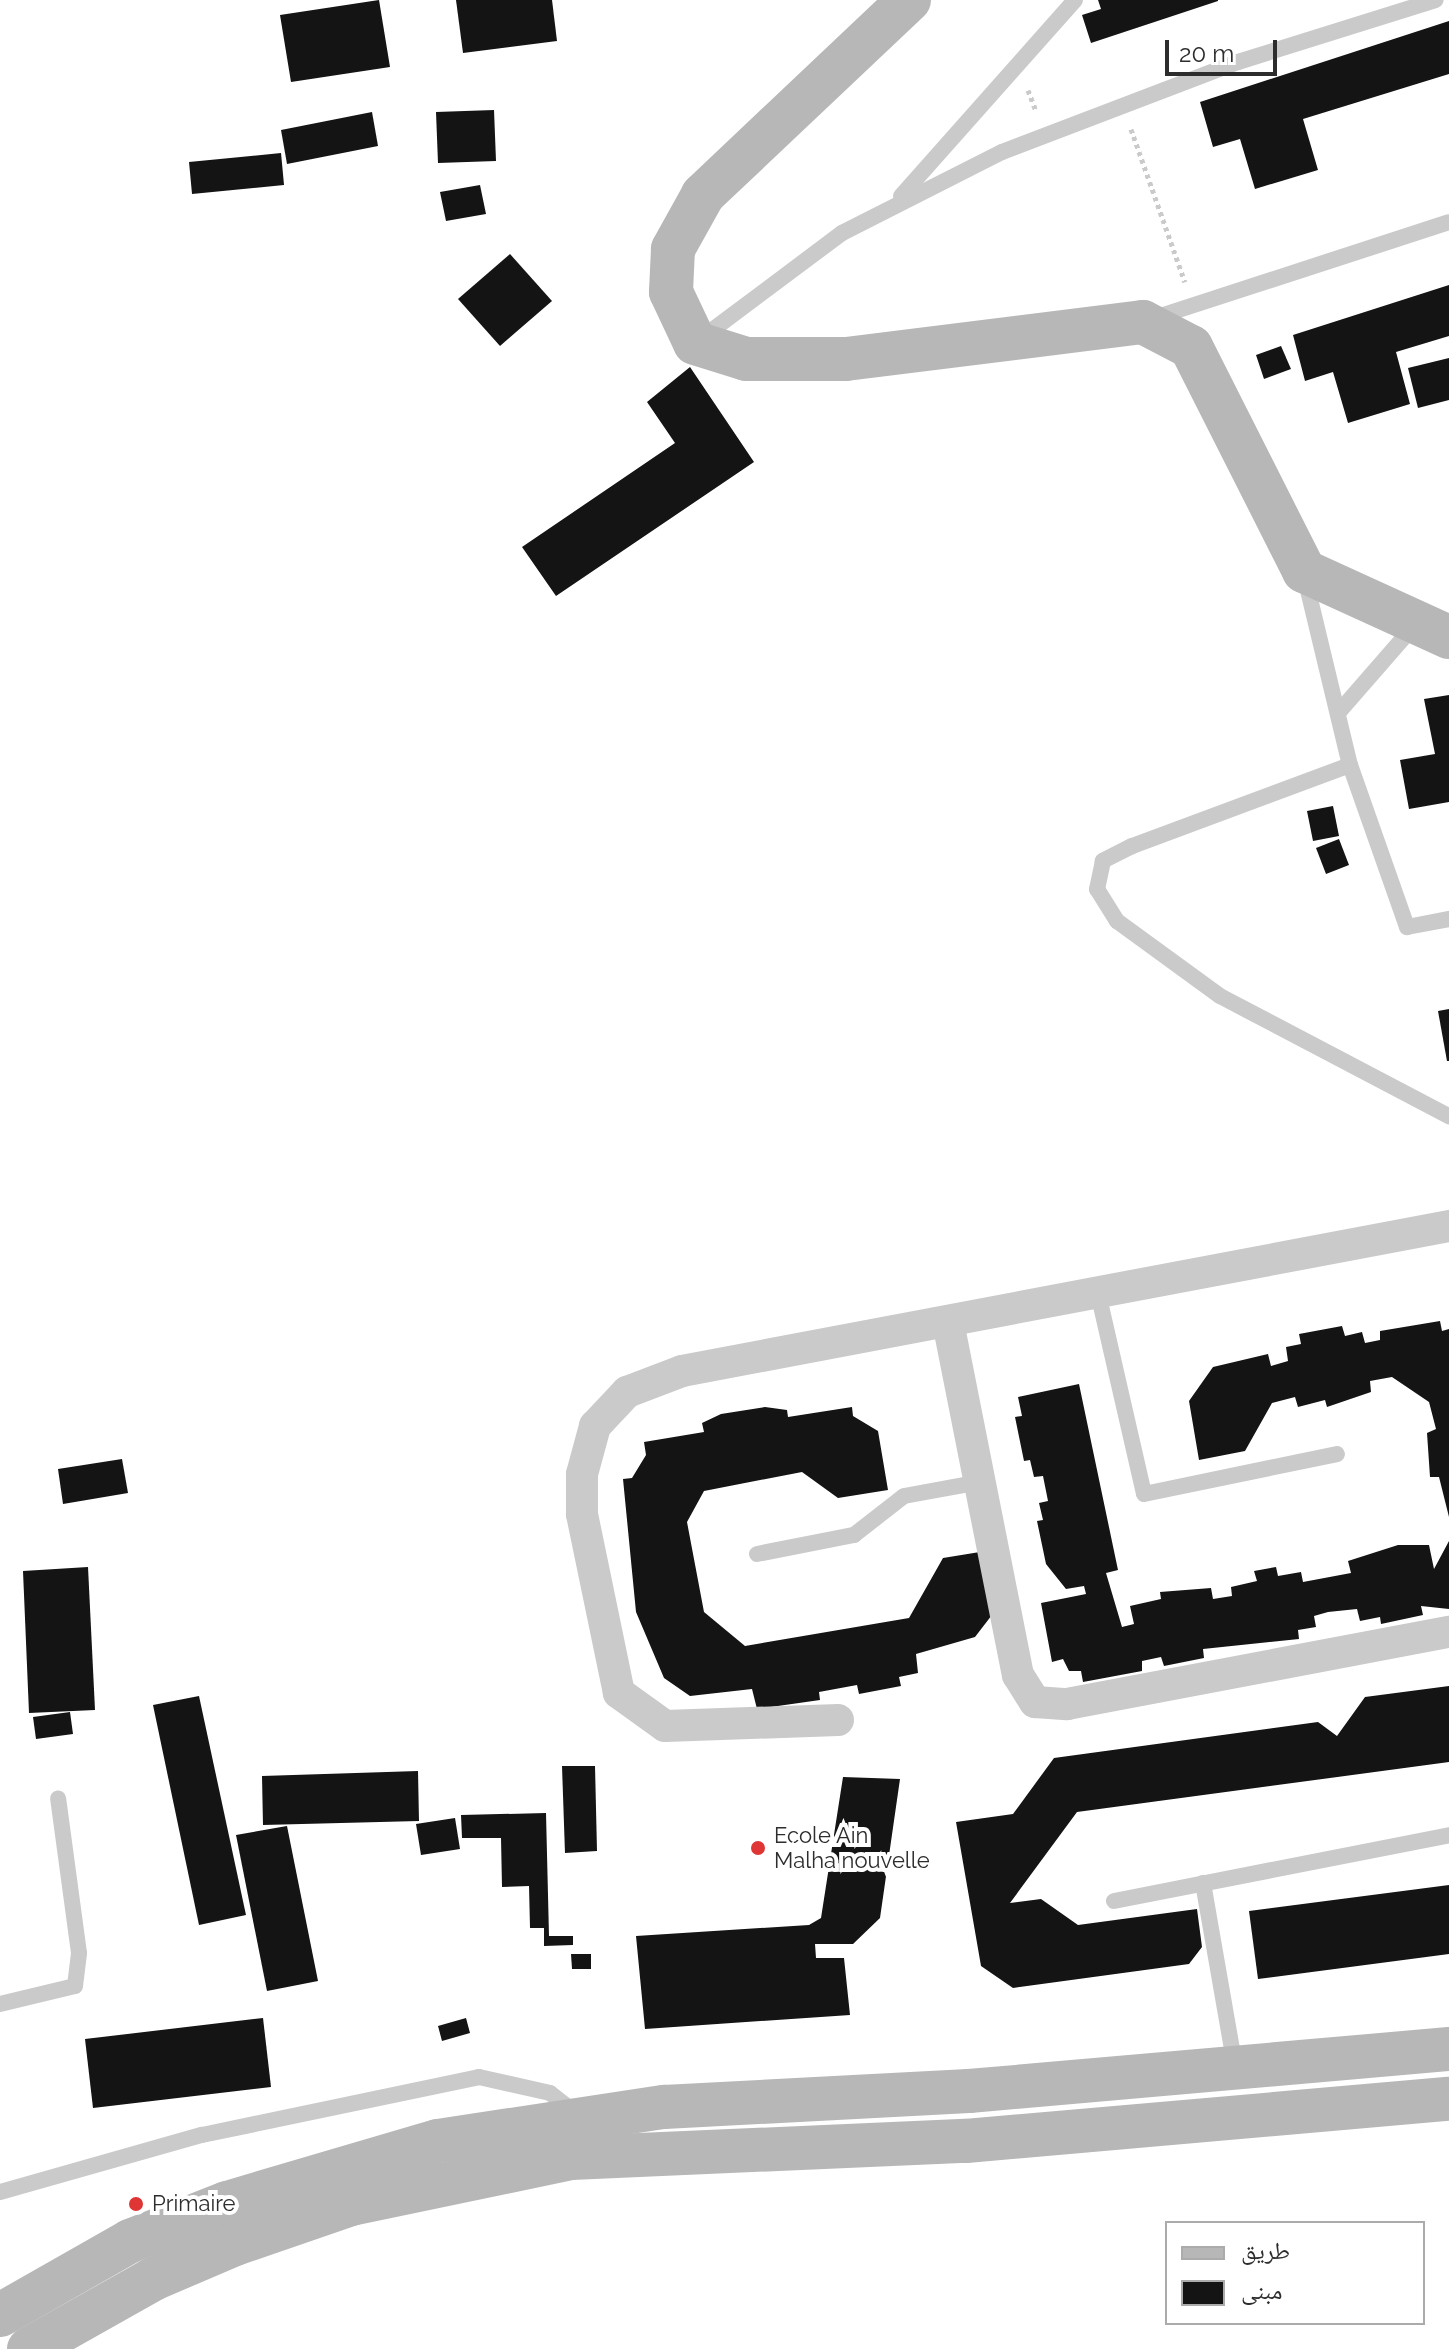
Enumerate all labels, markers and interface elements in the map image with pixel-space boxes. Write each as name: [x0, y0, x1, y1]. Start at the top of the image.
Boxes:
scale bar: [1169, 24, 1281, 74]
text: 20 m: [1179, 39, 1234, 68]
place label: Ecole Ain Malha nouvelle: [774, 1822, 930, 1874]
marker: Ecole Ain Malha nouvelle: [749, 1839, 767, 1857]
place label: Primaire: [152, 2191, 235, 2217]
marker: Primaire: [127, 2195, 145, 2213]
legend: [1165, 2221, 1425, 2325]
text: طريق: [1241, 2236, 1290, 2265]
text: مبنى: [1241, 2276, 1282, 2305]

